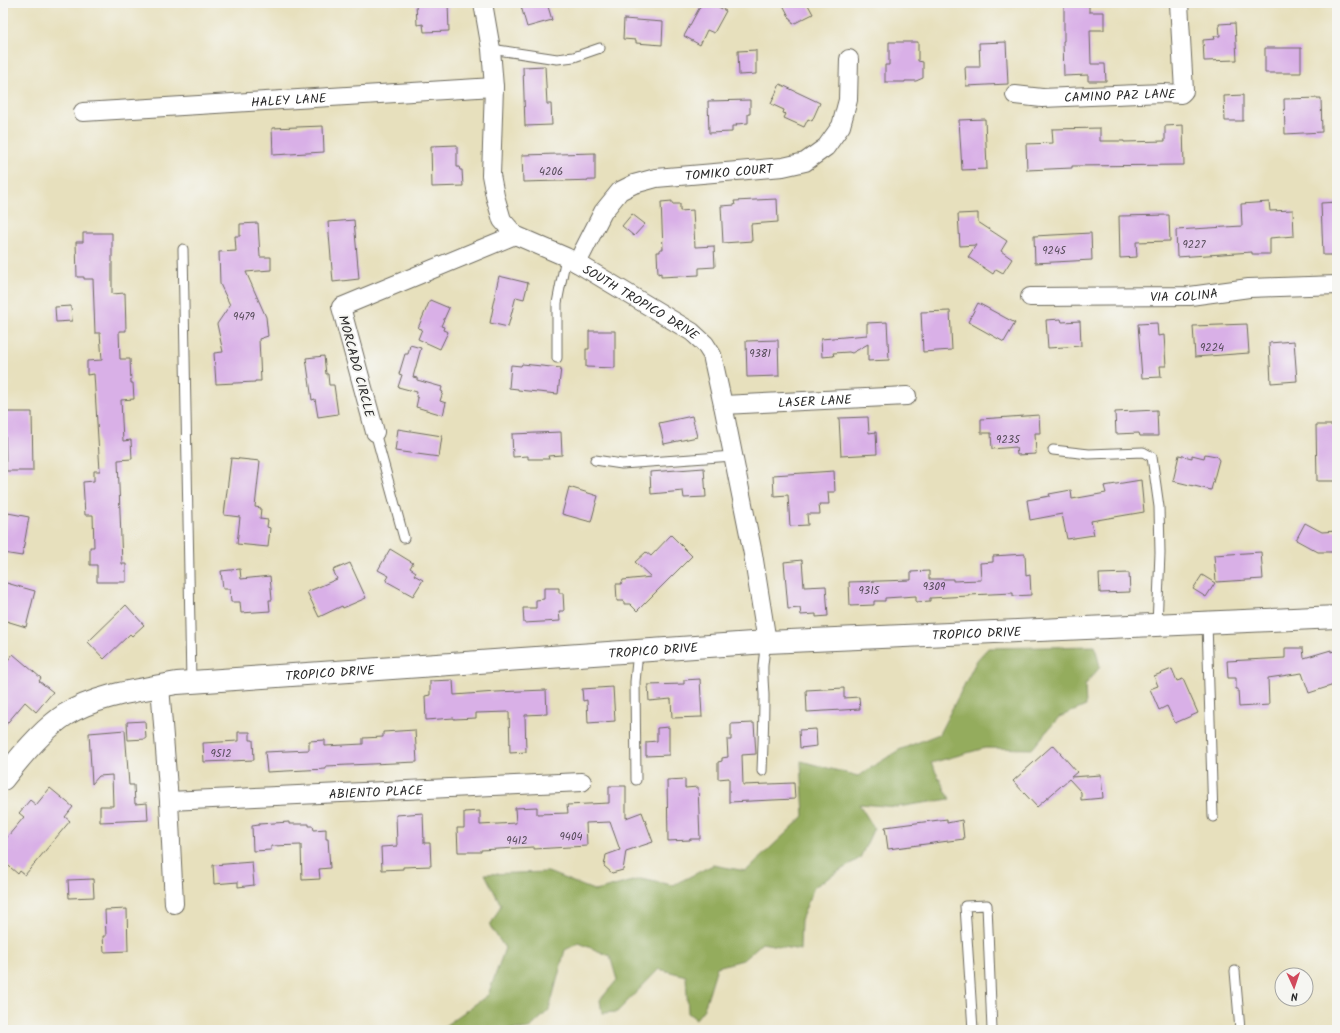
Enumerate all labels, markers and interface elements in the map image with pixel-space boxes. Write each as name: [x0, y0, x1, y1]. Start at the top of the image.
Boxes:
street label: CAMINO PAZ LANE: [1064, 84, 1176, 109]
street label: HALEY LANE: [250, 88, 327, 114]
street label: TOMIKO COURT: [684, 159, 775, 187]
house number: 4206: [539, 163, 563, 181]
house number: 9227: [1182, 236, 1207, 254]
house number: 9245: [1042, 242, 1067, 260]
street label: SOUTH TROPICO DRIVE: [578, 260, 704, 346]
street label: VIA COLINA: [1150, 283, 1219, 308]
house number: 9479: [233, 308, 256, 326]
street label: MORCADO CIRCLE: [332, 313, 379, 420]
house number: 9224: [1200, 339, 1224, 357]
house number: 9381: [749, 345, 771, 363]
street label: LASER LANE: [778, 390, 853, 414]
house number: 9235: [996, 431, 1021, 449]
house number: 9309: [923, 578, 946, 596]
house number: 9315: [858, 582, 881, 600]
street label: TROPICO DRIVE: [932, 622, 1022, 647]
street label: TROPICO DRIVE: [608, 638, 699, 665]
street label: TROPICO DRIVE: [285, 660, 376, 687]
house number: 9512: [210, 745, 232, 763]
street label: ABIENTO PLACE: [328, 780, 424, 806]
house number: 9404: [560, 828, 583, 846]
house number: 9412: [506, 832, 528, 850]
north arrow: [1274, 967, 1314, 1007]
text: N: [1290, 987, 1298, 1005]

